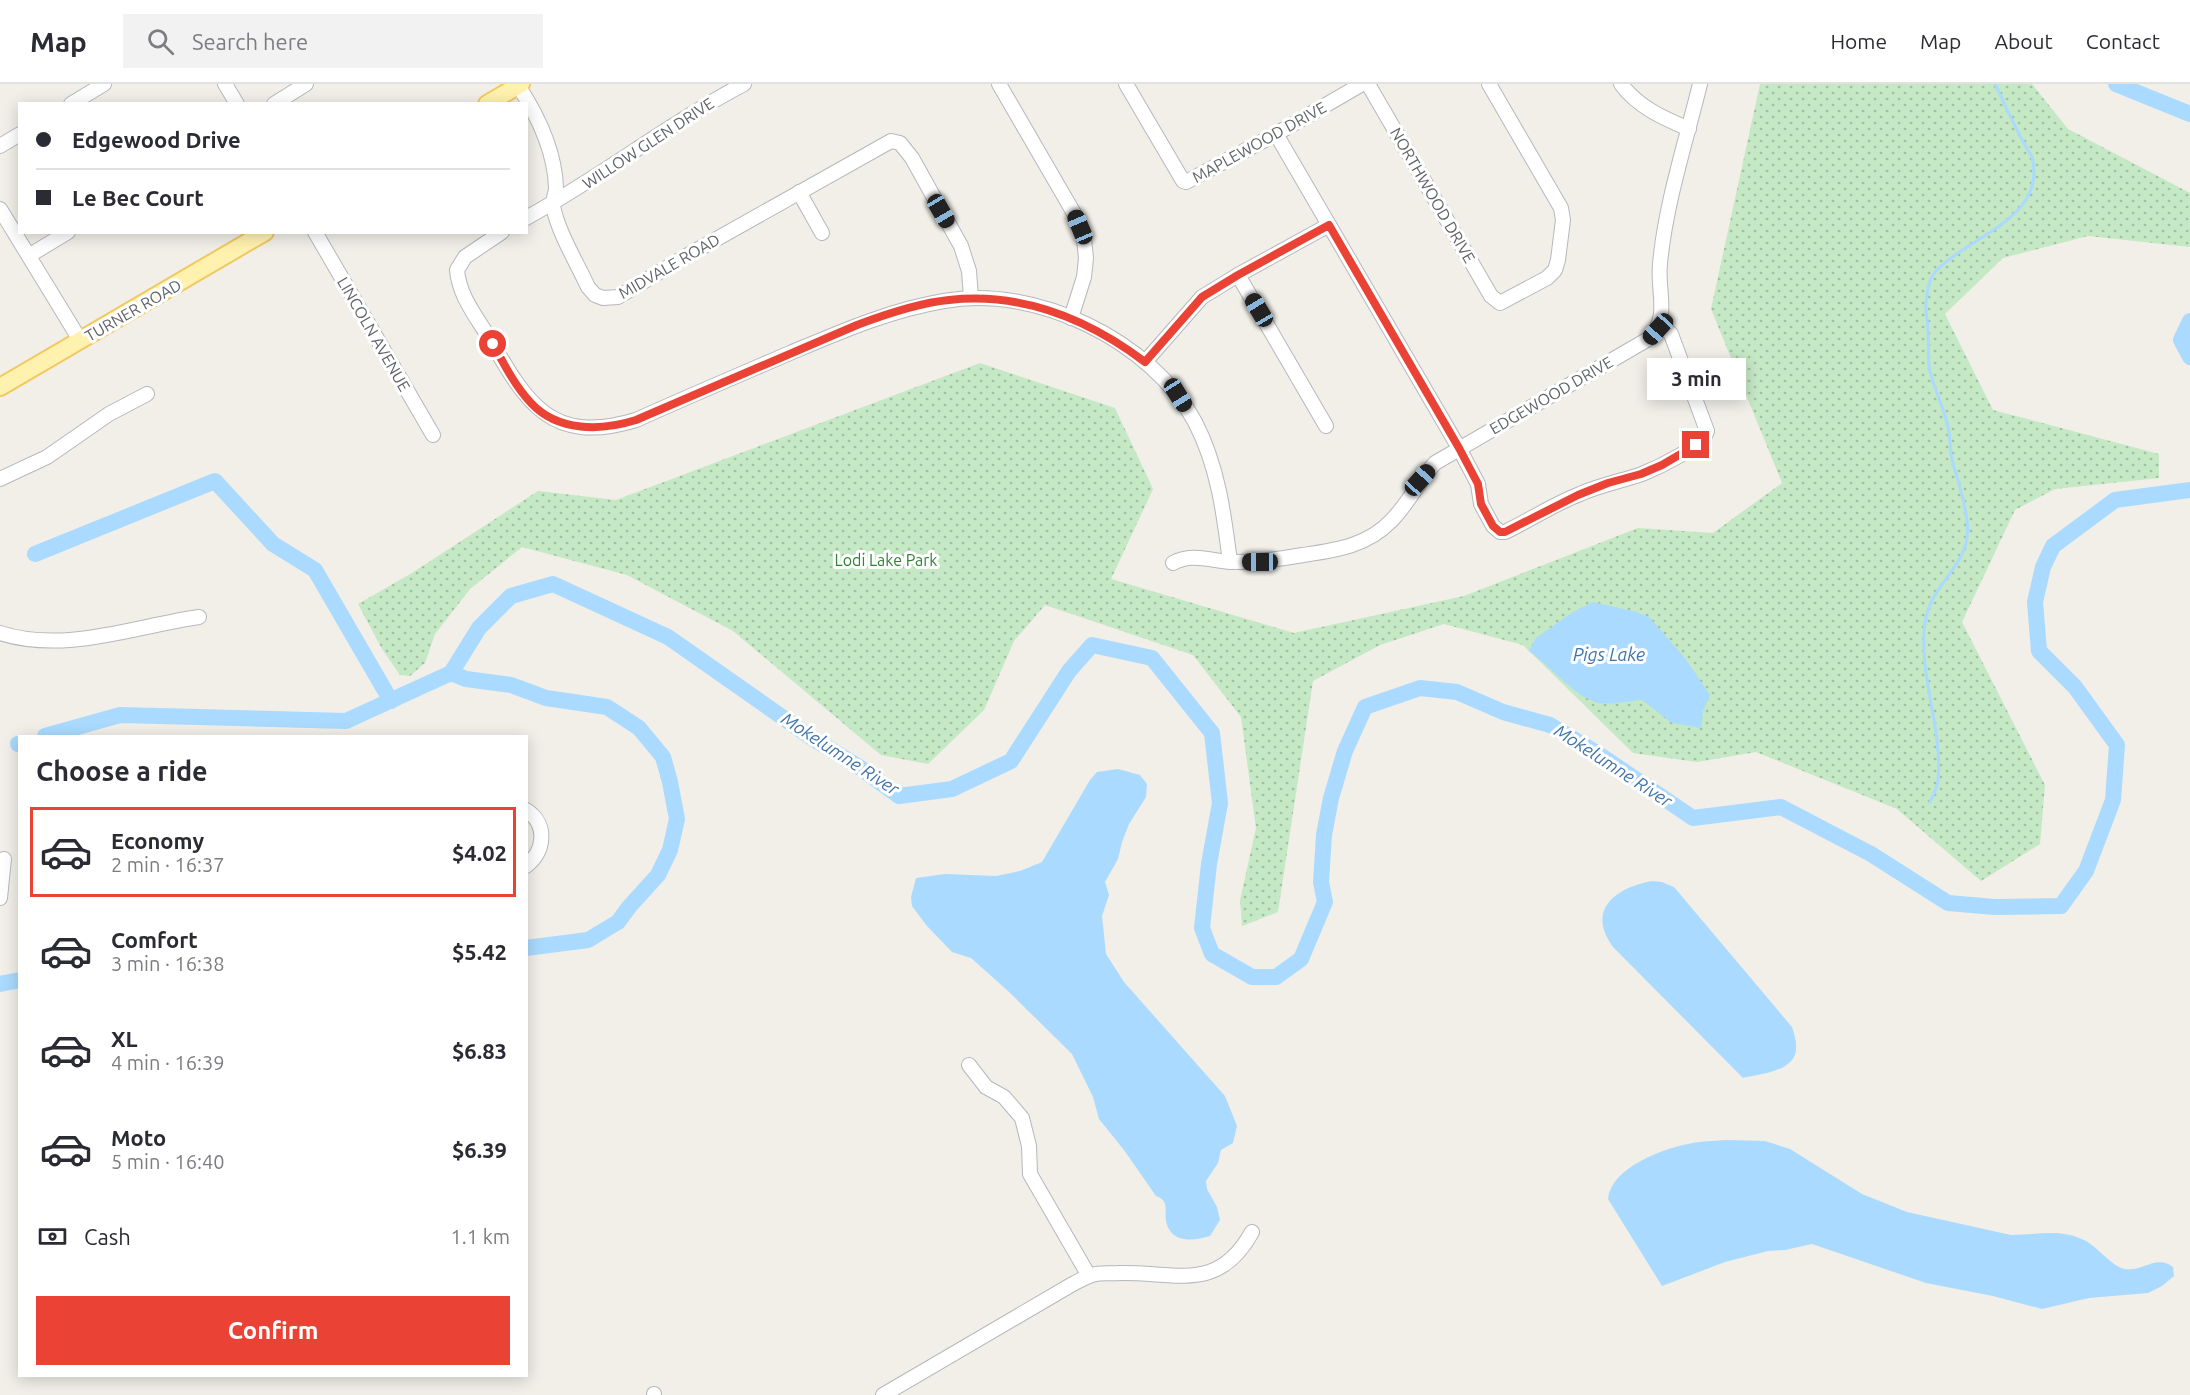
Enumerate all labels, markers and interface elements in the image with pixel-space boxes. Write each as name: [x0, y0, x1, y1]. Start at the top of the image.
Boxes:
search box: [123, 14, 543, 68]
icon: search: [144, 25, 177, 58]
text: Map: [30, 26, 87, 57]
text: Search here: [192, 29, 308, 54]
text: Home: [1830, 29, 1887, 53]
text: Map: [1920, 29, 1961, 53]
text: About: [1994, 29, 2053, 53]
text: Contact: [2086, 29, 2160, 53]
street label: WILLOW GLEN DRIVE: [579, 94, 717, 192]
street label: MAPLEWOOD DRIVE: [1189, 98, 1329, 186]
street label: NORTHWOOD DRIVE: [1387, 124, 1479, 266]
text: Edgewood Drive: [72, 127, 241, 152]
text: Le Bec Court: [72, 185, 204, 210]
car: [924, 191, 958, 231]
car: [1065, 207, 1095, 247]
street label: MIDVALE ROAD: [615, 230, 723, 302]
street label: LINCOLN AVENUE: [334, 274, 414, 394]
street label: TURNER ROAD: [82, 275, 184, 345]
car: [1242, 290, 1276, 330]
car: [1639, 310, 1677, 348]
route start: [479, 330, 506, 357]
street label: EDGEWOOD DRIVE: [1486, 352, 1616, 438]
callout: 3 min: [1646, 358, 1746, 400]
text: 3 min: [1671, 367, 1722, 390]
car: [1161, 375, 1195, 415]
route end: [1682, 431, 1709, 458]
car: [1401, 461, 1439, 499]
park label: Lodi Lake Park: [835, 551, 937, 569]
car: [1242, 553, 1278, 571]
water label: Pigs Lake: [1573, 644, 1645, 664]
water label: Mokelumne River: [778, 708, 904, 799]
water label: Mokelumne River: [1551, 720, 1677, 811]
text: Choose a ride: [36, 756, 208, 786]
icon: car: [39, 825, 93, 879]
text: Economy: [111, 828, 204, 853]
text: $4.02: [452, 840, 507, 865]
text: 2 min · 16:37: [111, 853, 225, 876]
icon: car: [39, 924, 93, 978]
text: Comfort: [111, 927, 198, 952]
text: $5.42: [452, 939, 507, 964]
text: 3 min · 16:38: [111, 952, 225, 975]
icon: car: [39, 1023, 93, 1077]
text: XL: [111, 1026, 138, 1051]
text: $6.83: [452, 1038, 507, 1063]
text: 4 min · 16:39: [111, 1051, 225, 1074]
icon: car: [39, 1122, 93, 1176]
text: Moto: [111, 1125, 166, 1150]
text: $6.39: [452, 1137, 507, 1162]
text: 5 min · 16:40: [111, 1150, 225, 1173]
icon: cash: [36, 1220, 69, 1253]
text: Cash: [84, 1224, 131, 1249]
text: 1.1 km: [451, 1225, 510, 1248]
button: Confirm: [36, 1296, 510, 1365]

